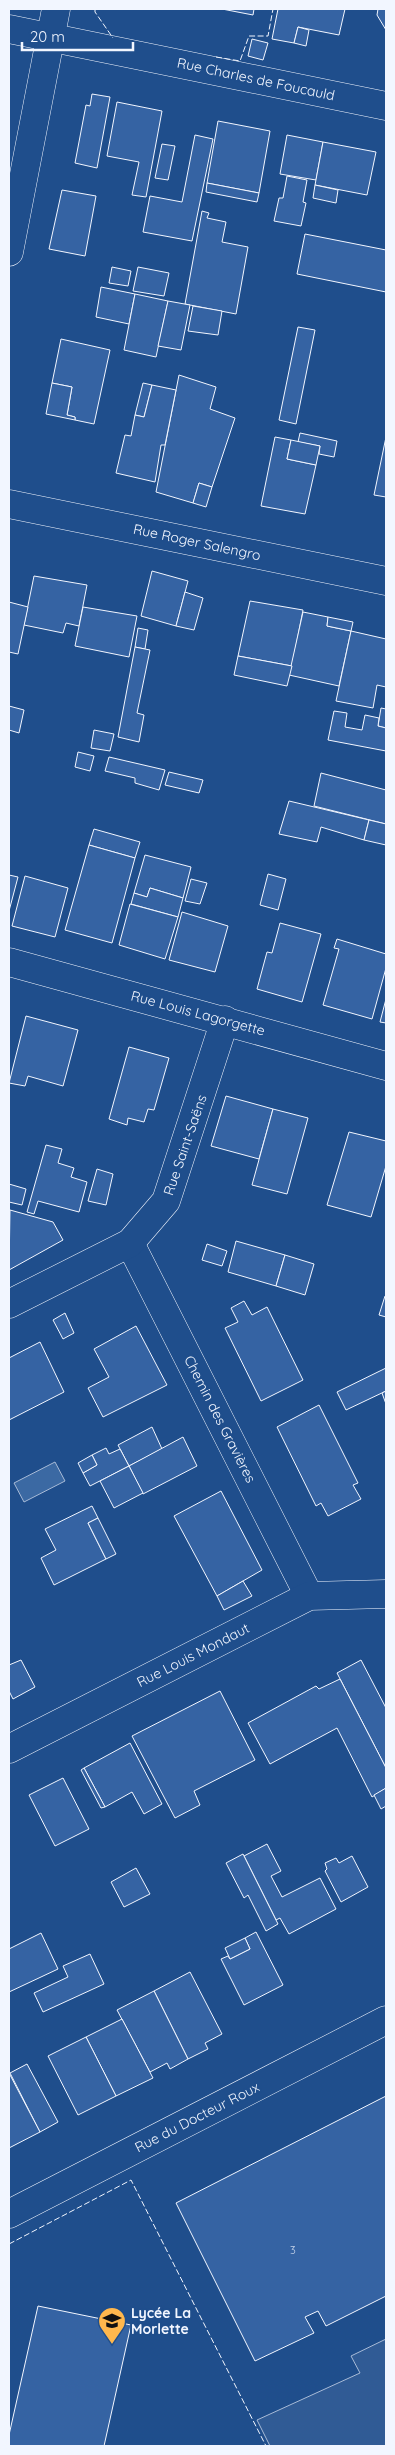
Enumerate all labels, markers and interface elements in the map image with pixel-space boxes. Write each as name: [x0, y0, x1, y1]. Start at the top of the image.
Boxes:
scale bar: [22, 20, 134, 52]
text: 20 m: [30, 27, 65, 46]
street label: Rue Charles de Foucauld: [176, 53, 336, 105]
street label: Rue Roger Salengro: [132, 520, 262, 564]
street label: Rue Louis Lagorgette: [129, 986, 267, 1040]
street label: Rue Saint-Saëns: [159, 1092, 211, 1198]
street label: Chemin des Gravières: [180, 1352, 260, 1486]
street label: Rue Louis Mondaut: [134, 1619, 252, 1691]
street label: Rue du Docteur Roux: [132, 2078, 263, 2156]
house number: 3: [290, 2243, 296, 2257]
place label: Lycée La Morlette: [131, 2304, 191, 2338]
school or university icon: Lycée La Morlette: [97, 2306, 127, 2345]

